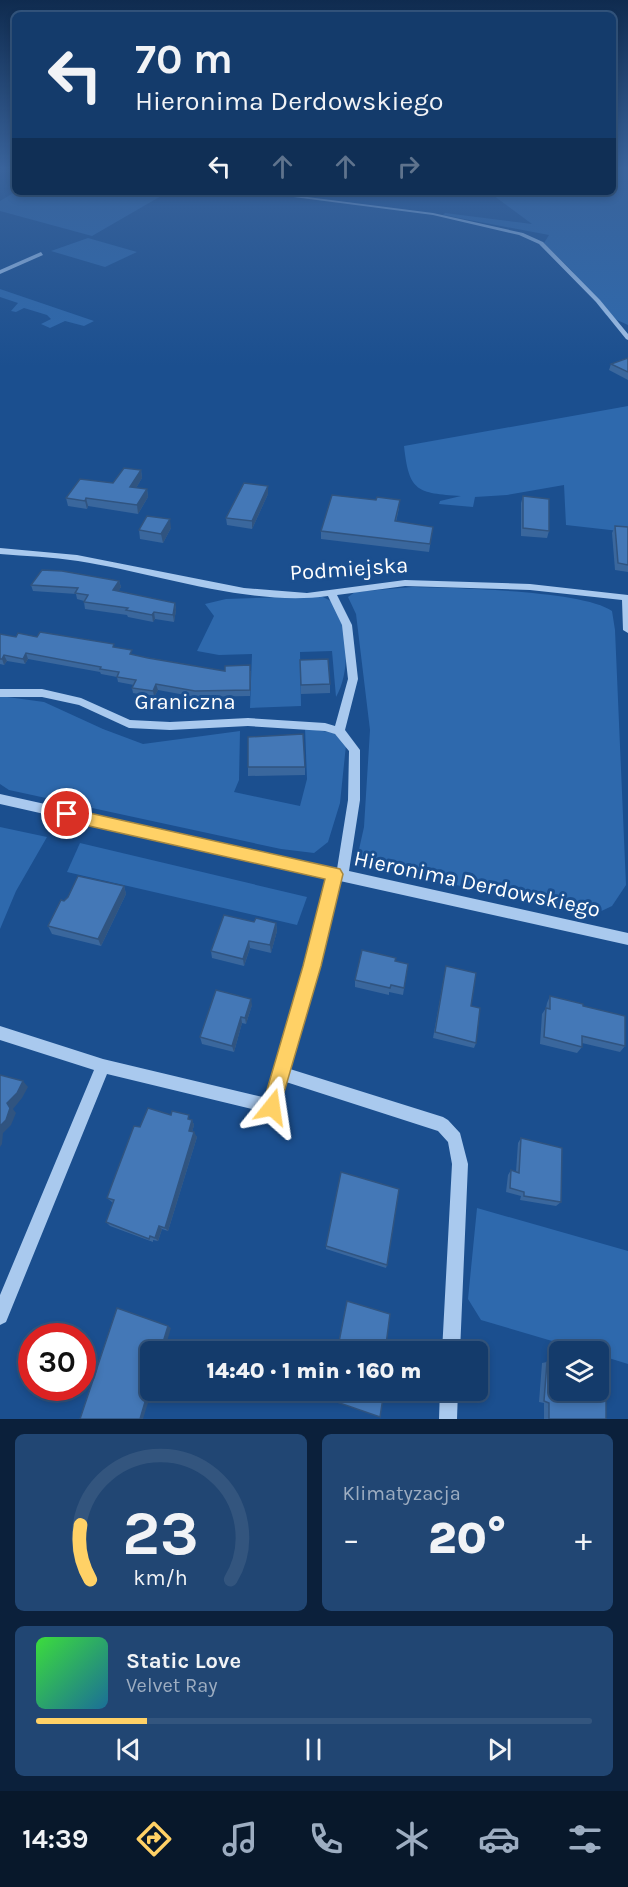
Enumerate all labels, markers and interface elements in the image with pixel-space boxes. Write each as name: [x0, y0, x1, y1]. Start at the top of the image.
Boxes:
text: 70 m: [135, 34, 233, 84]
icon: left: [36, 36, 114, 114]
text: Hieronima Derdowskiego: [135, 85, 443, 117]
icon: left: [203, 150, 236, 183]
icon: ahead: [266, 150, 299, 183]
icon: ahead: [329, 150, 362, 183]
icon: right: [392, 150, 425, 183]
street label: Podmiejska: [289, 552, 409, 586]
street label: Graniczna: [134, 689, 236, 715]
pin: [41, 788, 92, 839]
icon: arrive: [50, 797, 83, 830]
street label: Hieronima Derdowskiego: [351, 845, 603, 923]
position arrow: [240, 1075, 304, 1139]
speed limit sign: 30: [18, 1323, 96, 1401]
map controls: [549, 1341, 609, 1401]
button: layers: [549, 1341, 609, 1401]
text: 14:40 · 1 min · 160 m: [207, 1358, 422, 1384]
text: Klimatyzacja: [343, 1482, 461, 1505]
text: 23: [122, 1497, 199, 1570]
text: 20°: [428, 1512, 506, 1564]
text: −: [343, 1520, 360, 1558]
text: +: [575, 1520, 592, 1558]
text: km/h: [134, 1565, 188, 1590]
text: Static Love: [126, 1648, 241, 1674]
text: Velvet Ray: [126, 1674, 218, 1697]
icon: previous: [112, 1733, 145, 1766]
icon: pause: [297, 1733, 330, 1766]
icon: next: [483, 1733, 516, 1766]
icon: directions: [133, 1818, 175, 1860]
icon: music: [219, 1818, 261, 1860]
icon: phone: [305, 1818, 347, 1860]
icon: climate: [391, 1818, 433, 1860]
icon: car: [478, 1818, 520, 1860]
icon: filters: [564, 1818, 606, 1860]
text: 14:39: [22, 1823, 88, 1855]

